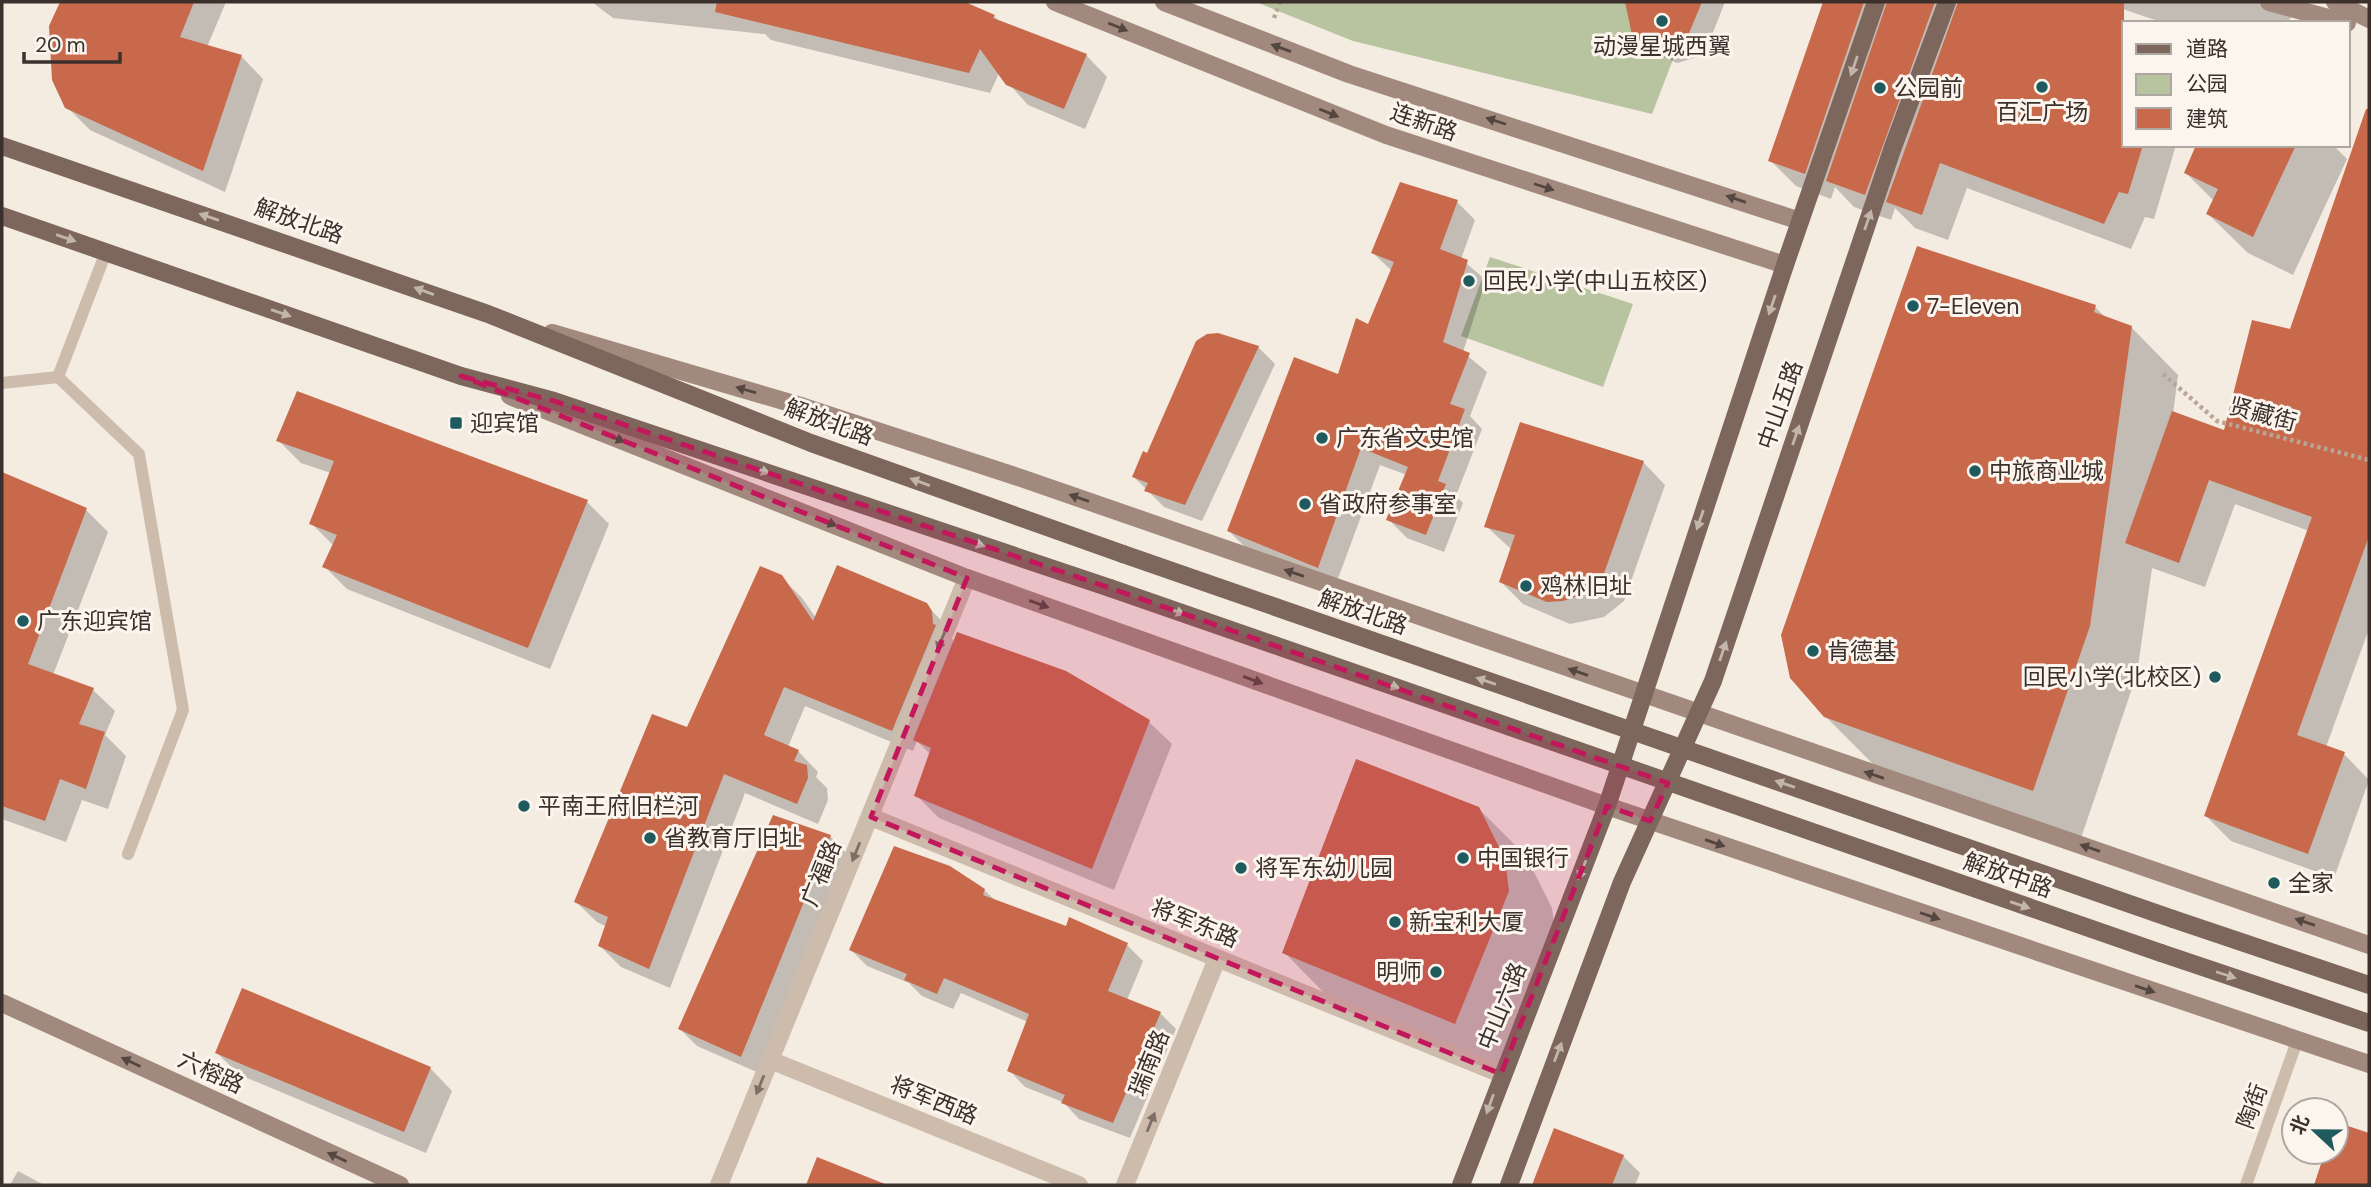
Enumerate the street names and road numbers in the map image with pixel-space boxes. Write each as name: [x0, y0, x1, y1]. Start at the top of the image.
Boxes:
street label: 连新路: [1386, 97, 1462, 147]
street label: 解放北路: [251, 192, 347, 250]
street label: 中山五路: [1751, 357, 1809, 453]
street label: 贤藏街: [2226, 391, 2300, 437]
street label: 解放北路: [781, 392, 877, 452]
street label: 解放北路: [1315, 583, 1411, 641]
street label: 广福路: [794, 835, 848, 911]
street label: 解放中路: [1960, 846, 2056, 904]
street label: 将军东路: [1147, 892, 1243, 954]
street label: 中山六路: [1471, 958, 1533, 1054]
street label: 瑞南路: [1122, 1025, 1176, 1101]
street label: 六榕路: [173, 1044, 249, 1100]
street label: 将军西路: [886, 1069, 982, 1131]
street label: 陶街: [2230, 1079, 2274, 1133]

